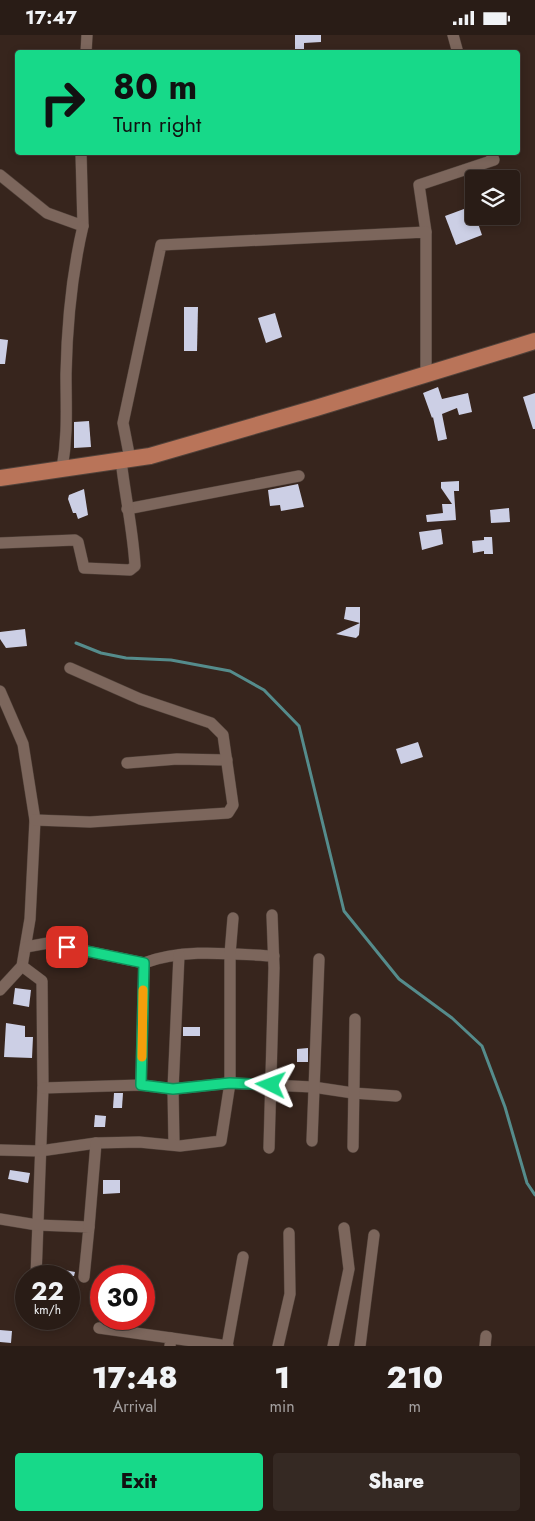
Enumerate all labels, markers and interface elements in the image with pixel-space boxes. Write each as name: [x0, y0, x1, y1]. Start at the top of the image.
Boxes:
text: 17:47: [25, 4, 77, 31]
text: 80 m: [113, 62, 197, 112]
icon: right: [30, 70, 95, 135]
text: Turn right: [113, 108, 201, 140]
map controls: [465, 170, 520, 225]
button: layers: [465, 170, 520, 225]
pin: [46, 926, 88, 968]
icon: arrive: [53, 933, 81, 961]
position arrow: [244, 1058, 296, 1110]
speed limit sign: 30: [90, 1265, 155, 1330]
text: 22: [31, 1273, 64, 1309]
text: km/h: [34, 1301, 61, 1319]
text: 17:48: [92, 1356, 178, 1399]
text: 1: [274, 1356, 290, 1399]
text: 210: [386, 1356, 443, 1399]
text: Arrival: [113, 1395, 157, 1418]
text: min: [270, 1395, 295, 1418]
text: m: [409, 1395, 421, 1418]
button: Exit: [15, 1453, 263, 1511]
button: Share: [273, 1453, 520, 1511]

